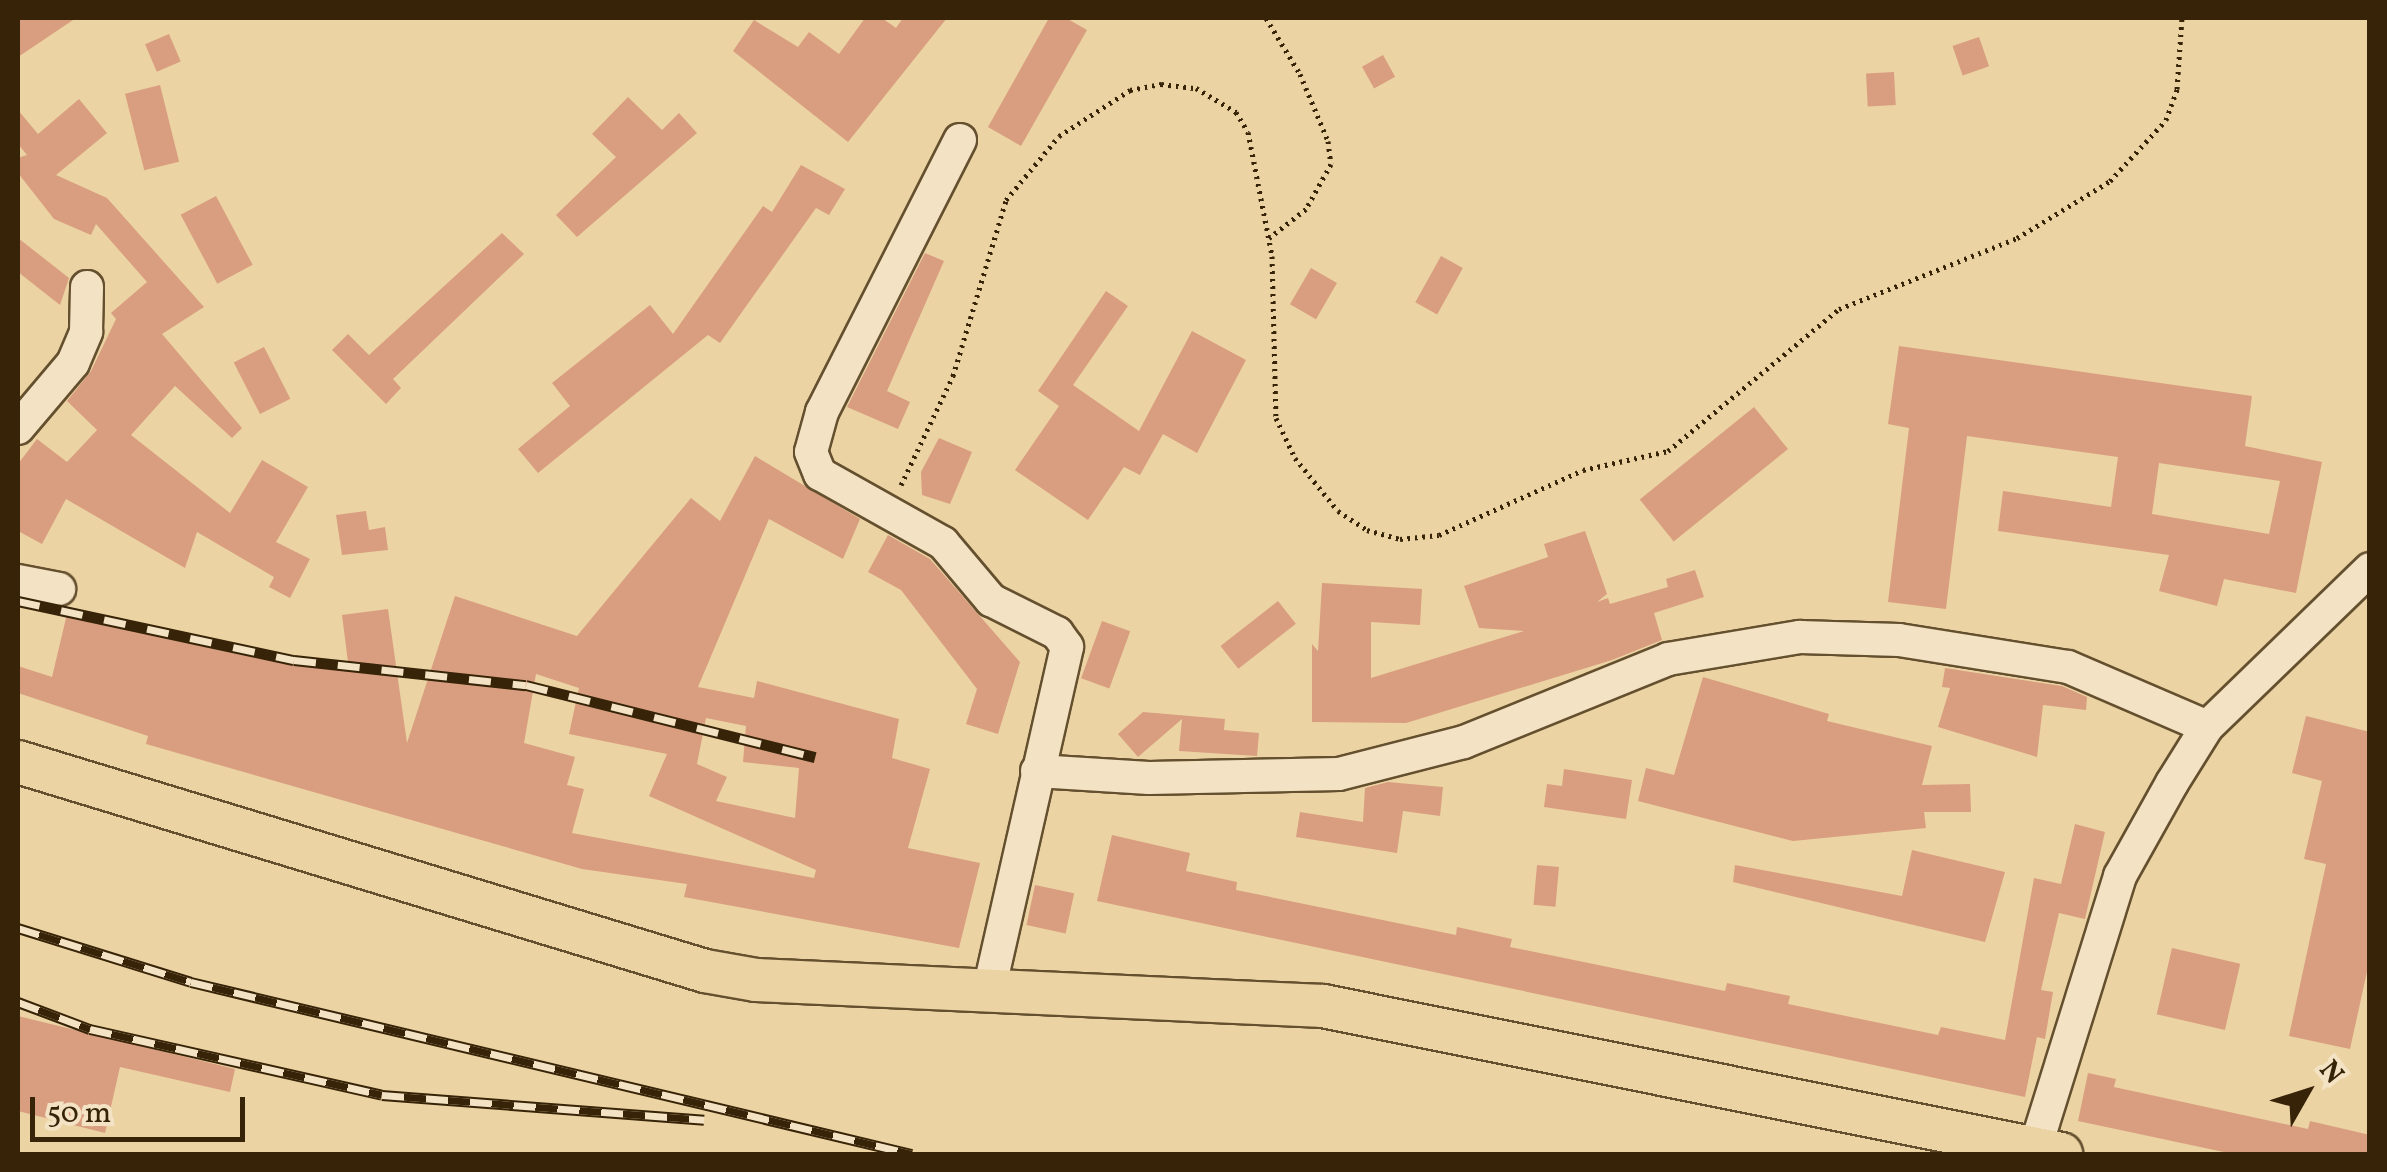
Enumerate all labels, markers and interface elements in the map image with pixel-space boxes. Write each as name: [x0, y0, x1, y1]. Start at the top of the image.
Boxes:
north arrow: [2257, 1042, 2357, 1142]
text: N: [2309, 1053, 2352, 1093]
scale bar: [35, 1077, 250, 1139]
text: 50 m: [47, 1093, 111, 1135]

